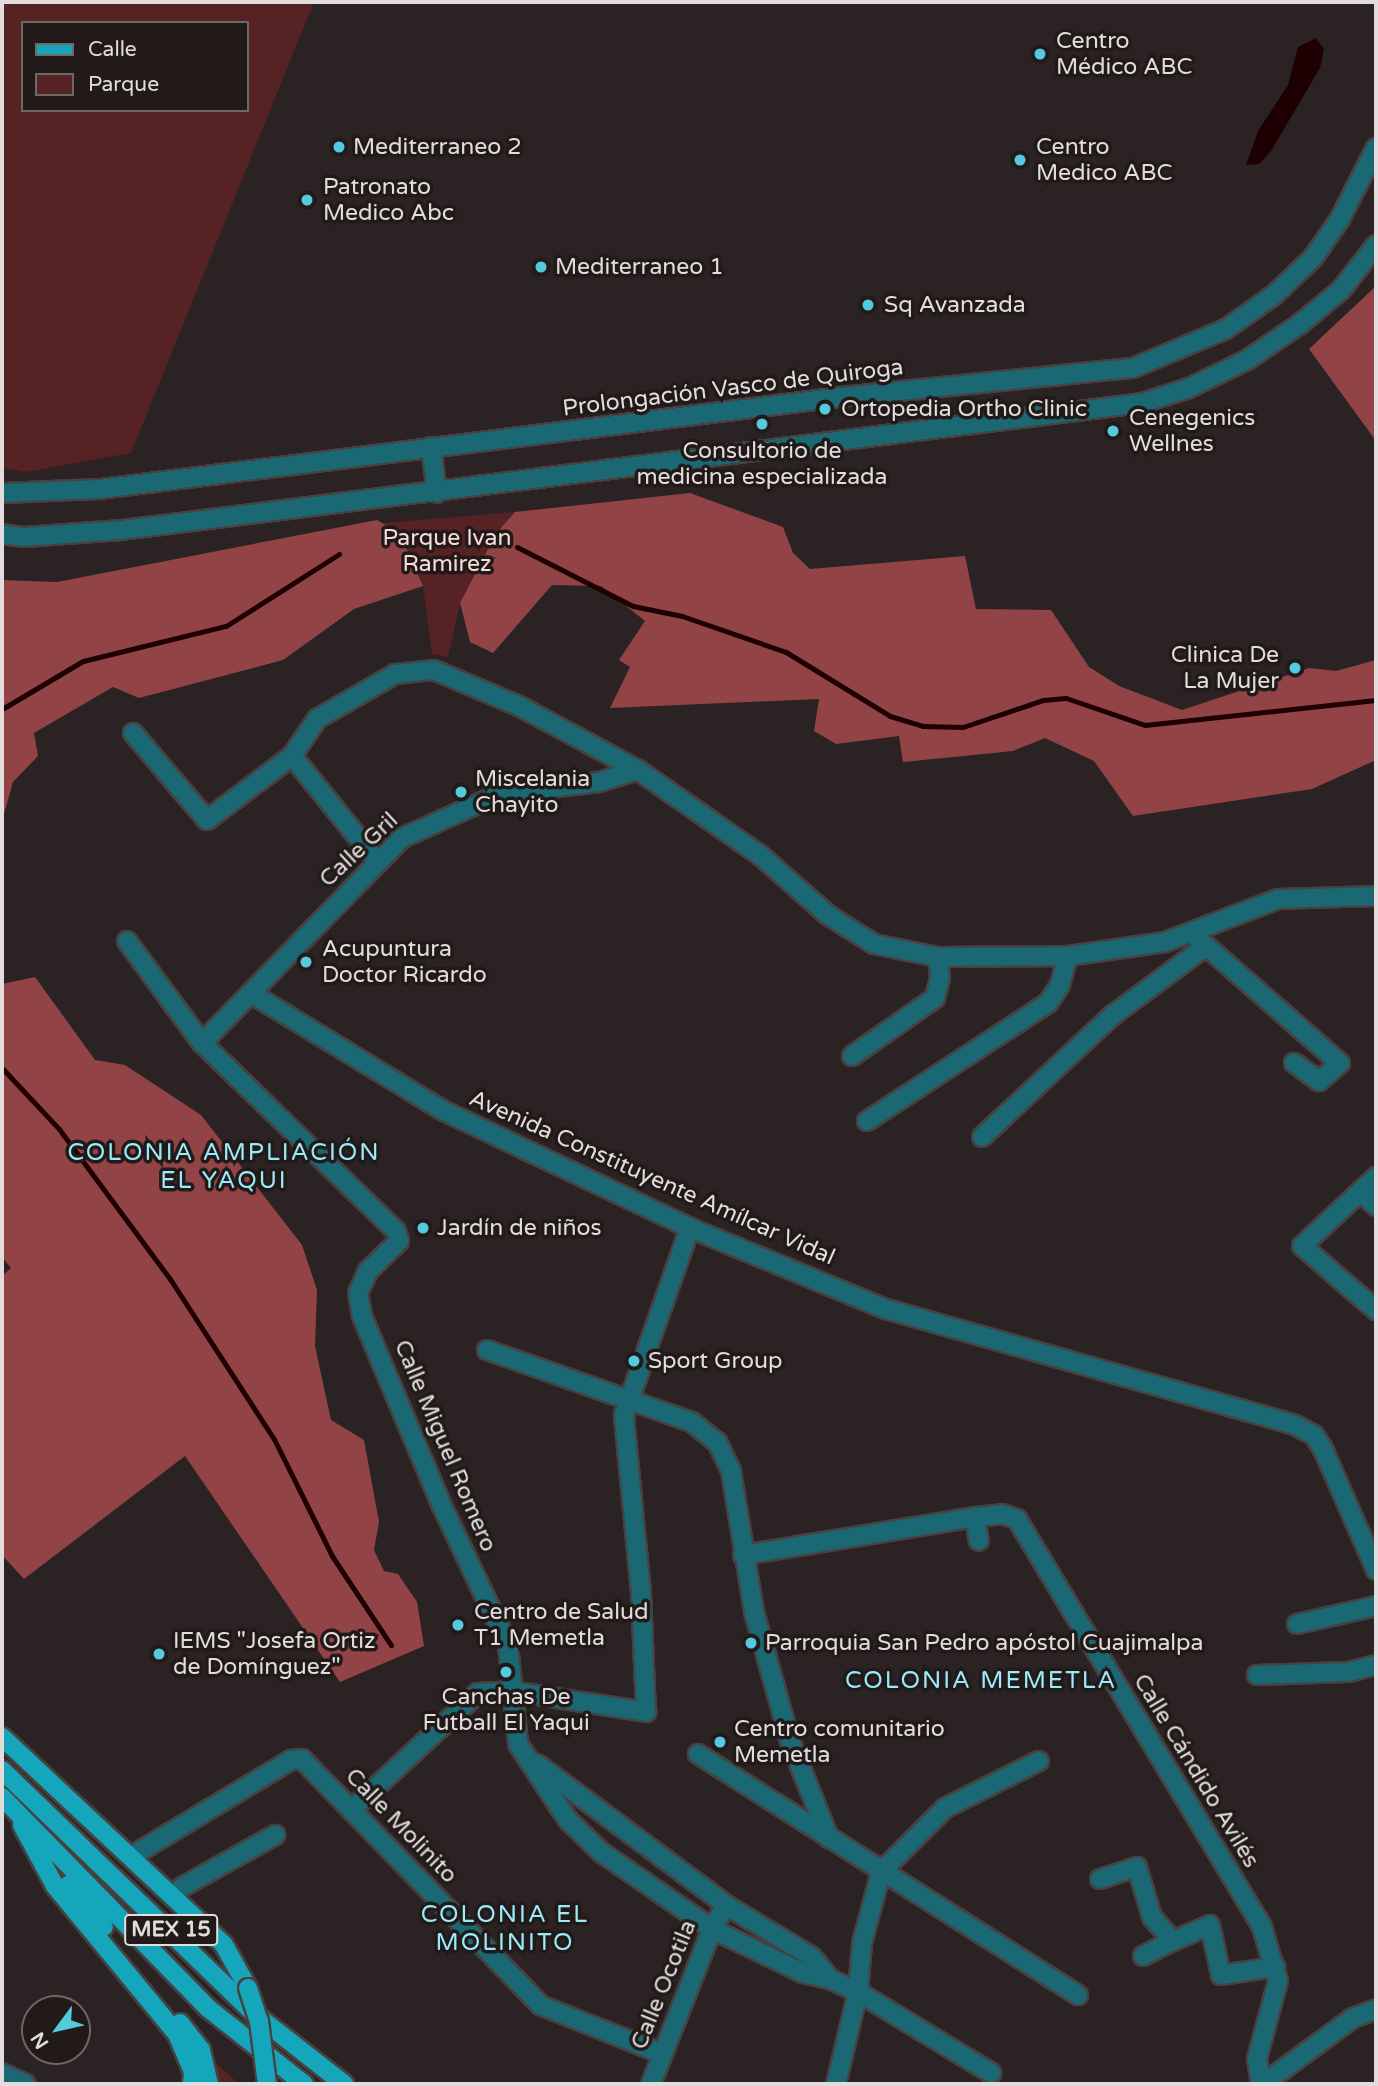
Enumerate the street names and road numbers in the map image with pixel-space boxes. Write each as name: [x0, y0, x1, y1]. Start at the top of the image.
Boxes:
street label: Prolongación Vasco de Quiroga: [561, 353, 905, 423]
street label: Calle Gril: [314, 807, 404, 893]
street label: Avenida Constituyente Amílcar Vidal: [465, 1085, 839, 1271]
street label: Calle Miguel Romero: [388, 1336, 502, 1556]
street label: Calle Cándido Avilés: [1127, 1669, 1265, 1873]
street label: Calle Molinito: [339, 1763, 463, 1889]
road number: MEX 15: [124, 1912, 218, 1948]
street label: Calle Ocotila: [626, 1916, 702, 2054]

